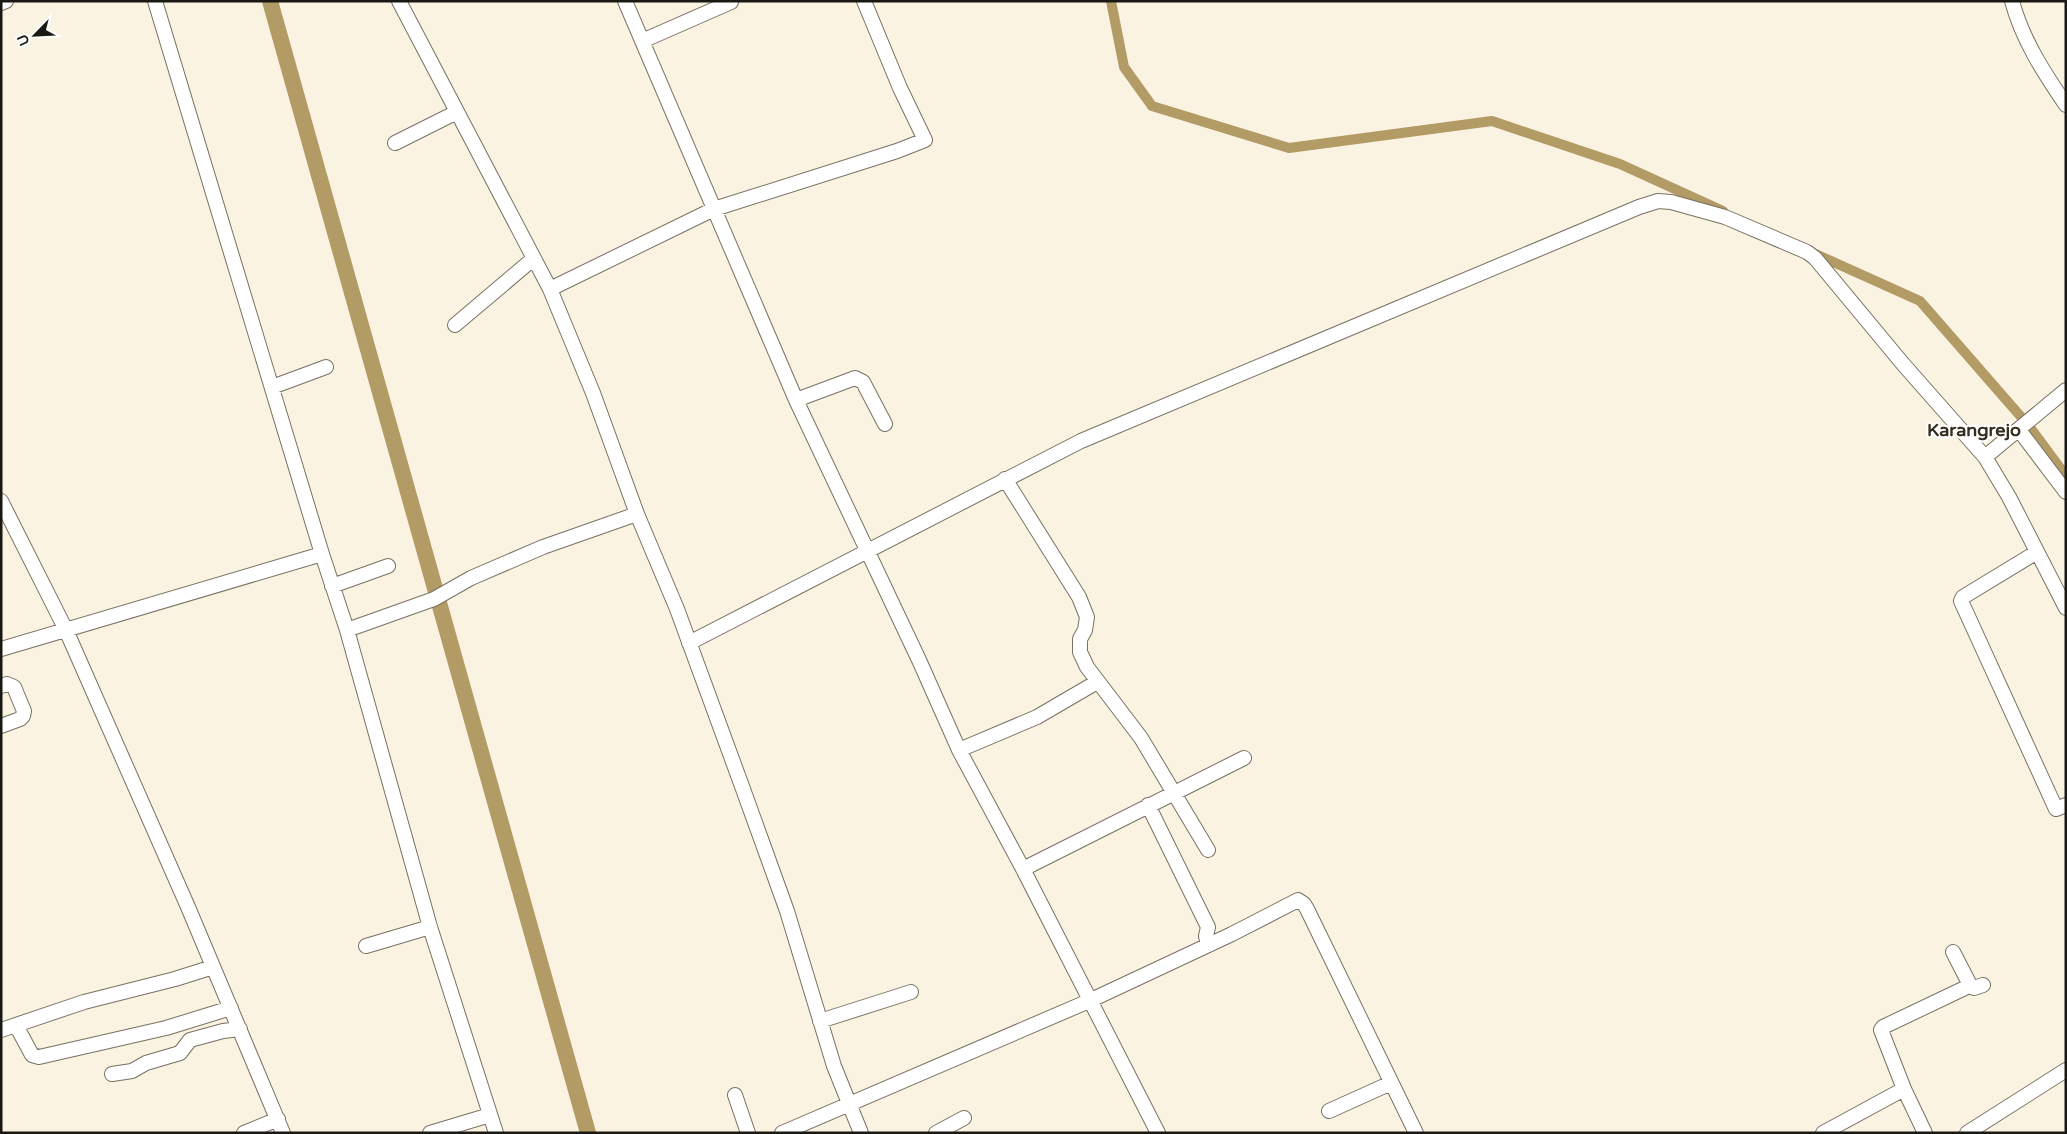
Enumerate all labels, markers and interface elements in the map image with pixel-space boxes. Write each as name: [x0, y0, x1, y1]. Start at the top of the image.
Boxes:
north arrow: [10, 10, 60, 60]
text: U: [14, 32, 34, 48]
district label: Karangrejo: [1927, 419, 2021, 441]

